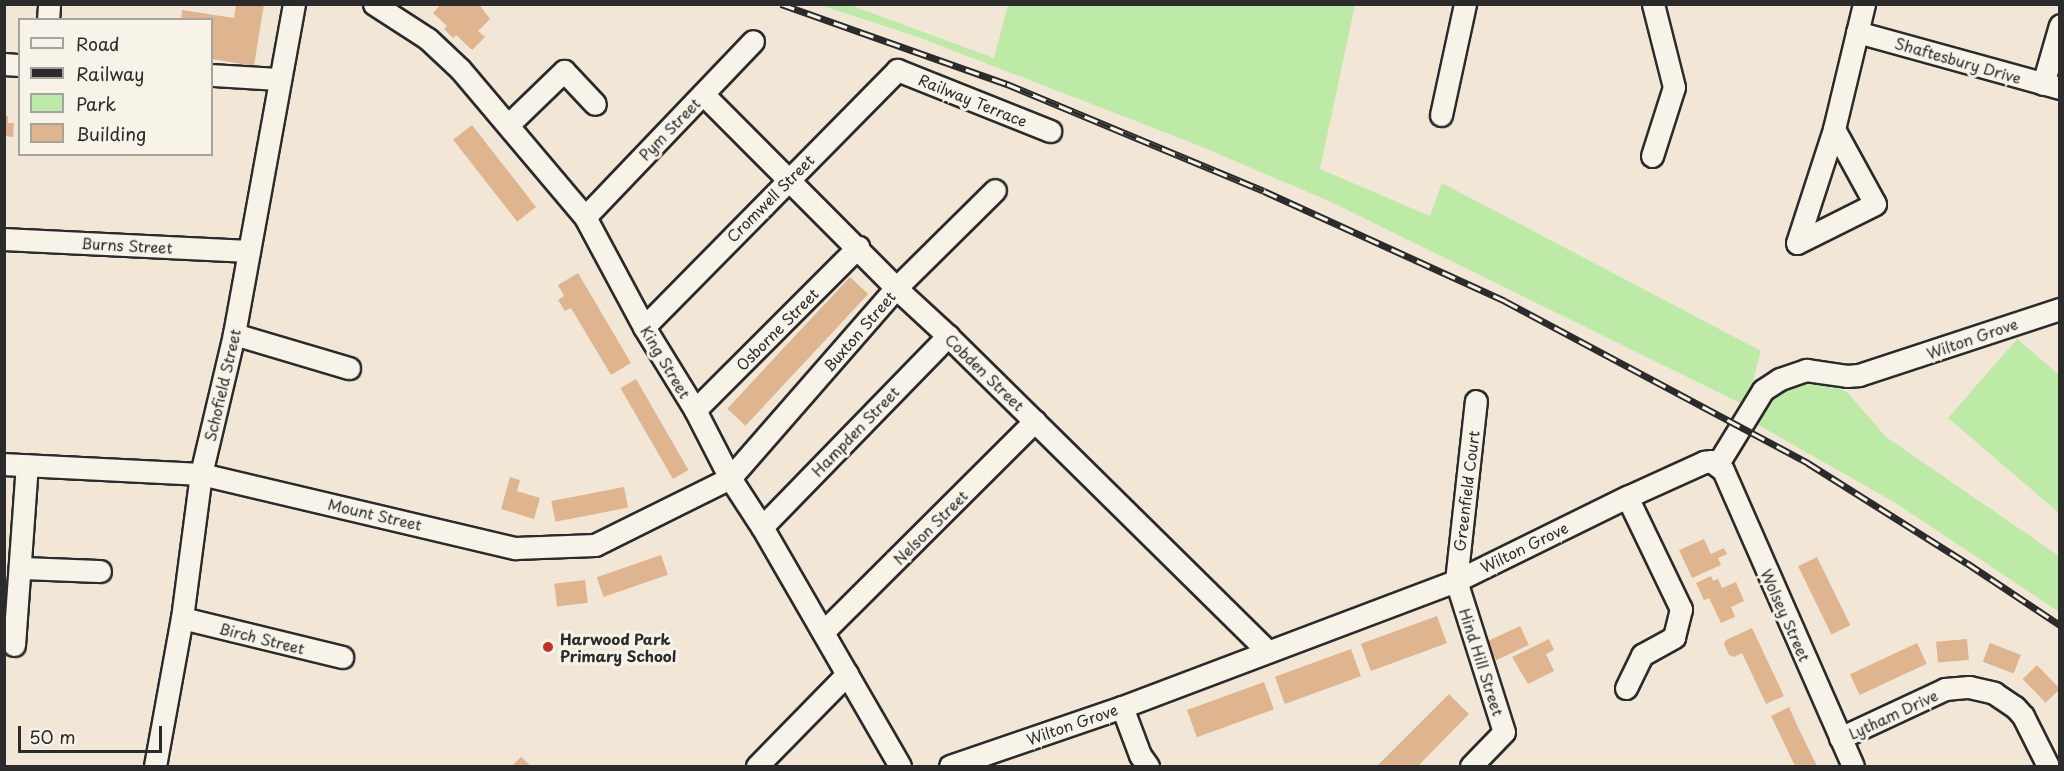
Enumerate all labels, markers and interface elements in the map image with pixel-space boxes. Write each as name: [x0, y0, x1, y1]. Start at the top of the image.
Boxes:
legend: [18, 18, 213, 156]
text: Road: [76, 30, 120, 57]
street label: Shaftesbury Drive: [1892, 33, 2024, 87]
text: Railway: [76, 60, 144, 87]
street label: Railway Terrace: [916, 70, 1030, 130]
text: Park: [76, 90, 116, 117]
street label: Pym Street: [635, 94, 703, 164]
text: Building: [76, 120, 146, 147]
street label: Cromwell Street: [722, 150, 818, 246]
street label: Burns Street: [81, 234, 173, 256]
street label: Osborne Street: [732, 284, 822, 374]
street label: Buxton Street: [819, 287, 899, 375]
street label: Wilton Grove: [1924, 314, 2020, 362]
street label: King Street: [637, 323, 695, 401]
street label: Schofield Street: [200, 327, 244, 443]
street label: Cobden Street: [942, 330, 1028, 414]
street label: Hampden Street: [807, 382, 903, 480]
street label: Greenfield Court: [1450, 429, 1482, 553]
street label: Nelson Street: [889, 486, 971, 568]
street label: Mount Street: [326, 494, 424, 534]
street label: Wilton Grove: [1477, 518, 1571, 576]
street label: Wolsey Street: [1757, 566, 1815, 664]
street label: Hind Hill Street: [1456, 606, 1508, 718]
street label: Birch Street: [217, 619, 307, 657]
place label: Harwood Park Primary School: [560, 629, 676, 664]
marker: Harwood Park Primary School: [541, 640, 555, 654]
street label: Lytham Drive: [1845, 685, 1941, 743]
street label: Wilton Grove: [1024, 700, 1120, 748]
scale bar: [21, 714, 165, 752]
text: 50 m: [29, 723, 76, 750]

